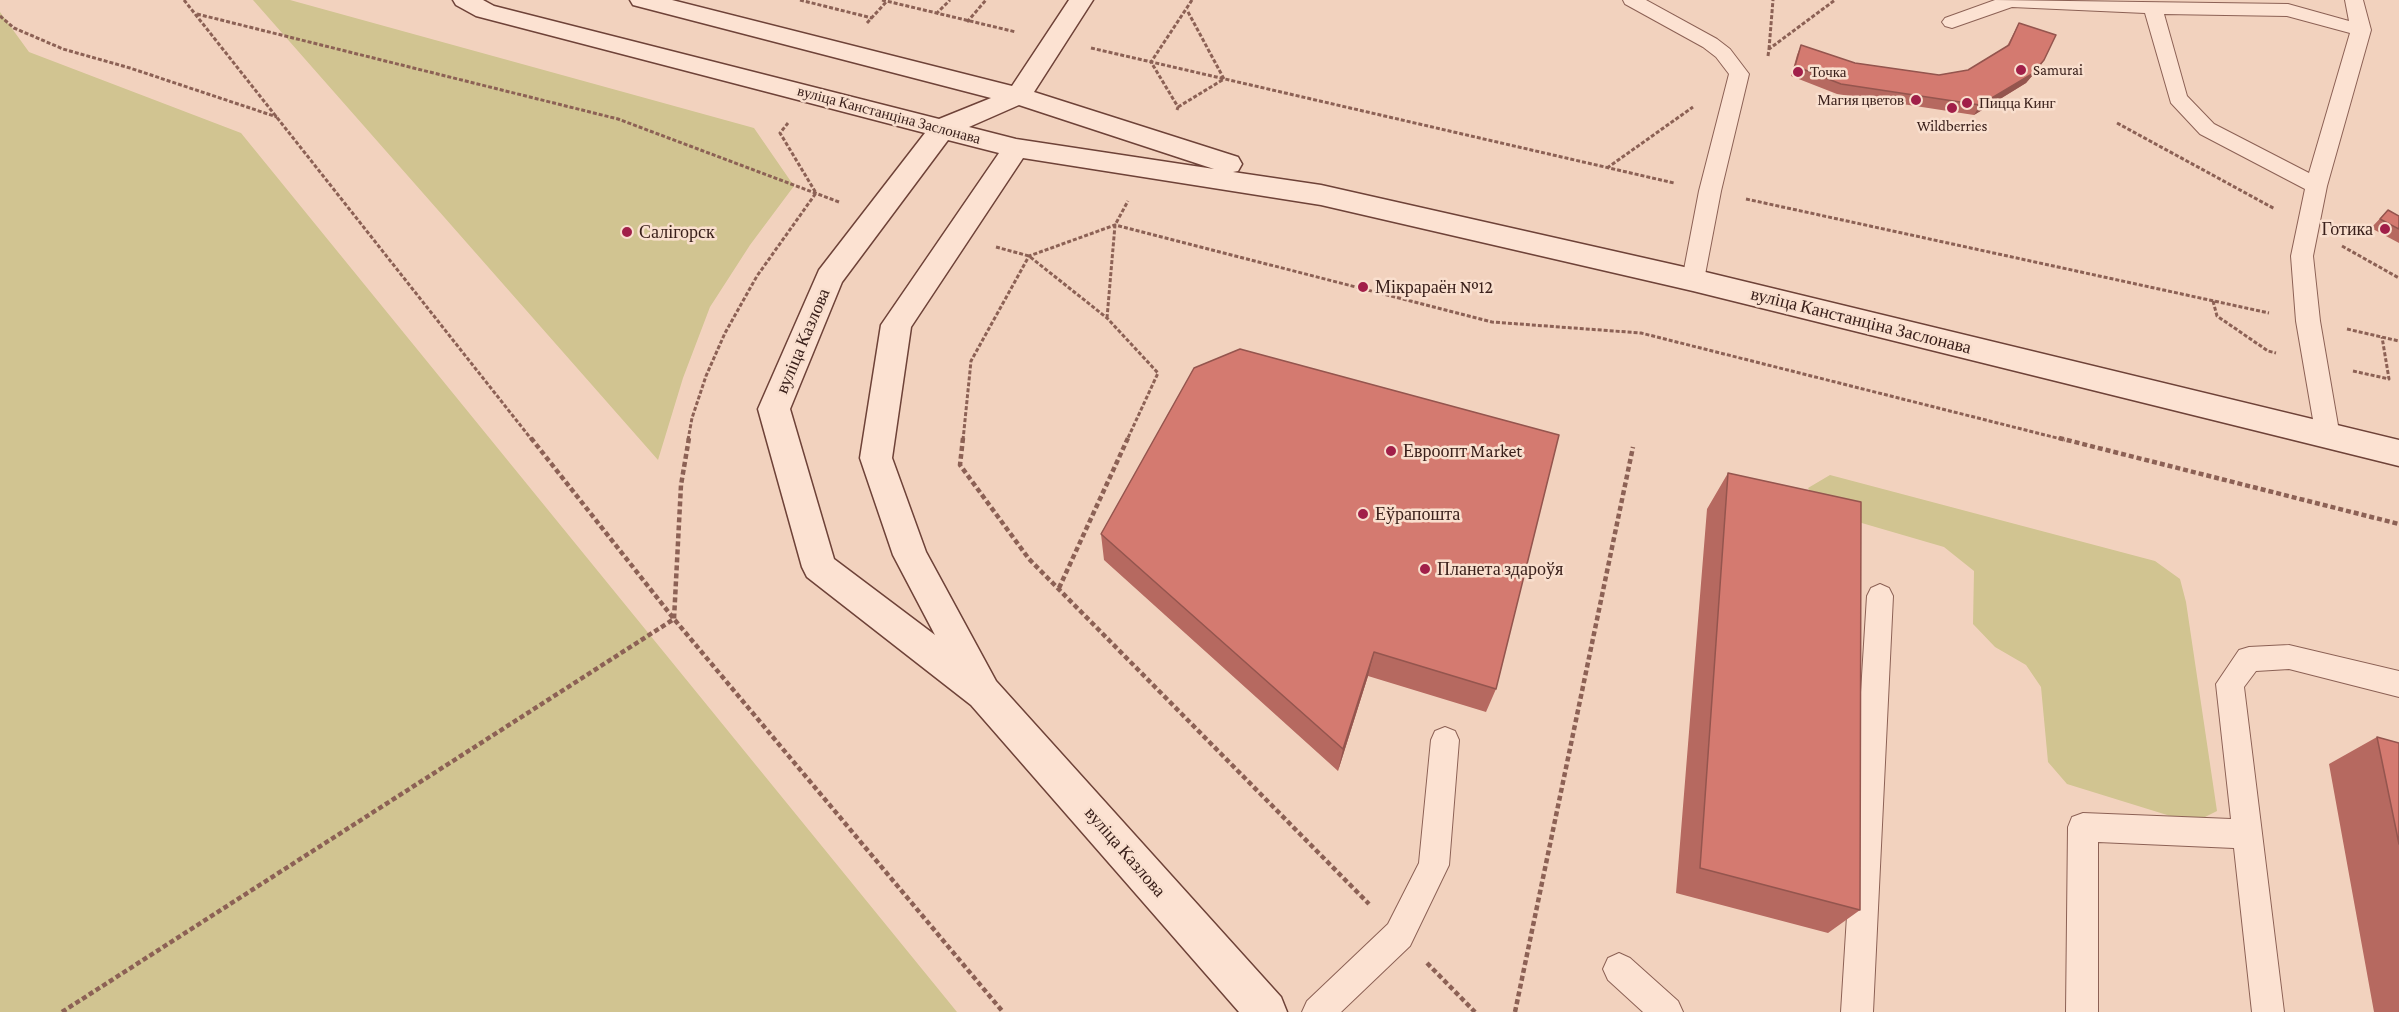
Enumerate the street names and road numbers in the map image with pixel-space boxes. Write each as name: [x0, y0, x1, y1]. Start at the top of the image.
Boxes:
street label: вуліца Канстанціна Заслонава: [795, 82, 983, 148]
street label: вуліца Канстанціна Заслонава: [1748, 283, 1974, 359]
street label: вуліца Казлова: [771, 285, 835, 397]
street label: вуліца Казлова: [1080, 803, 1170, 901]

